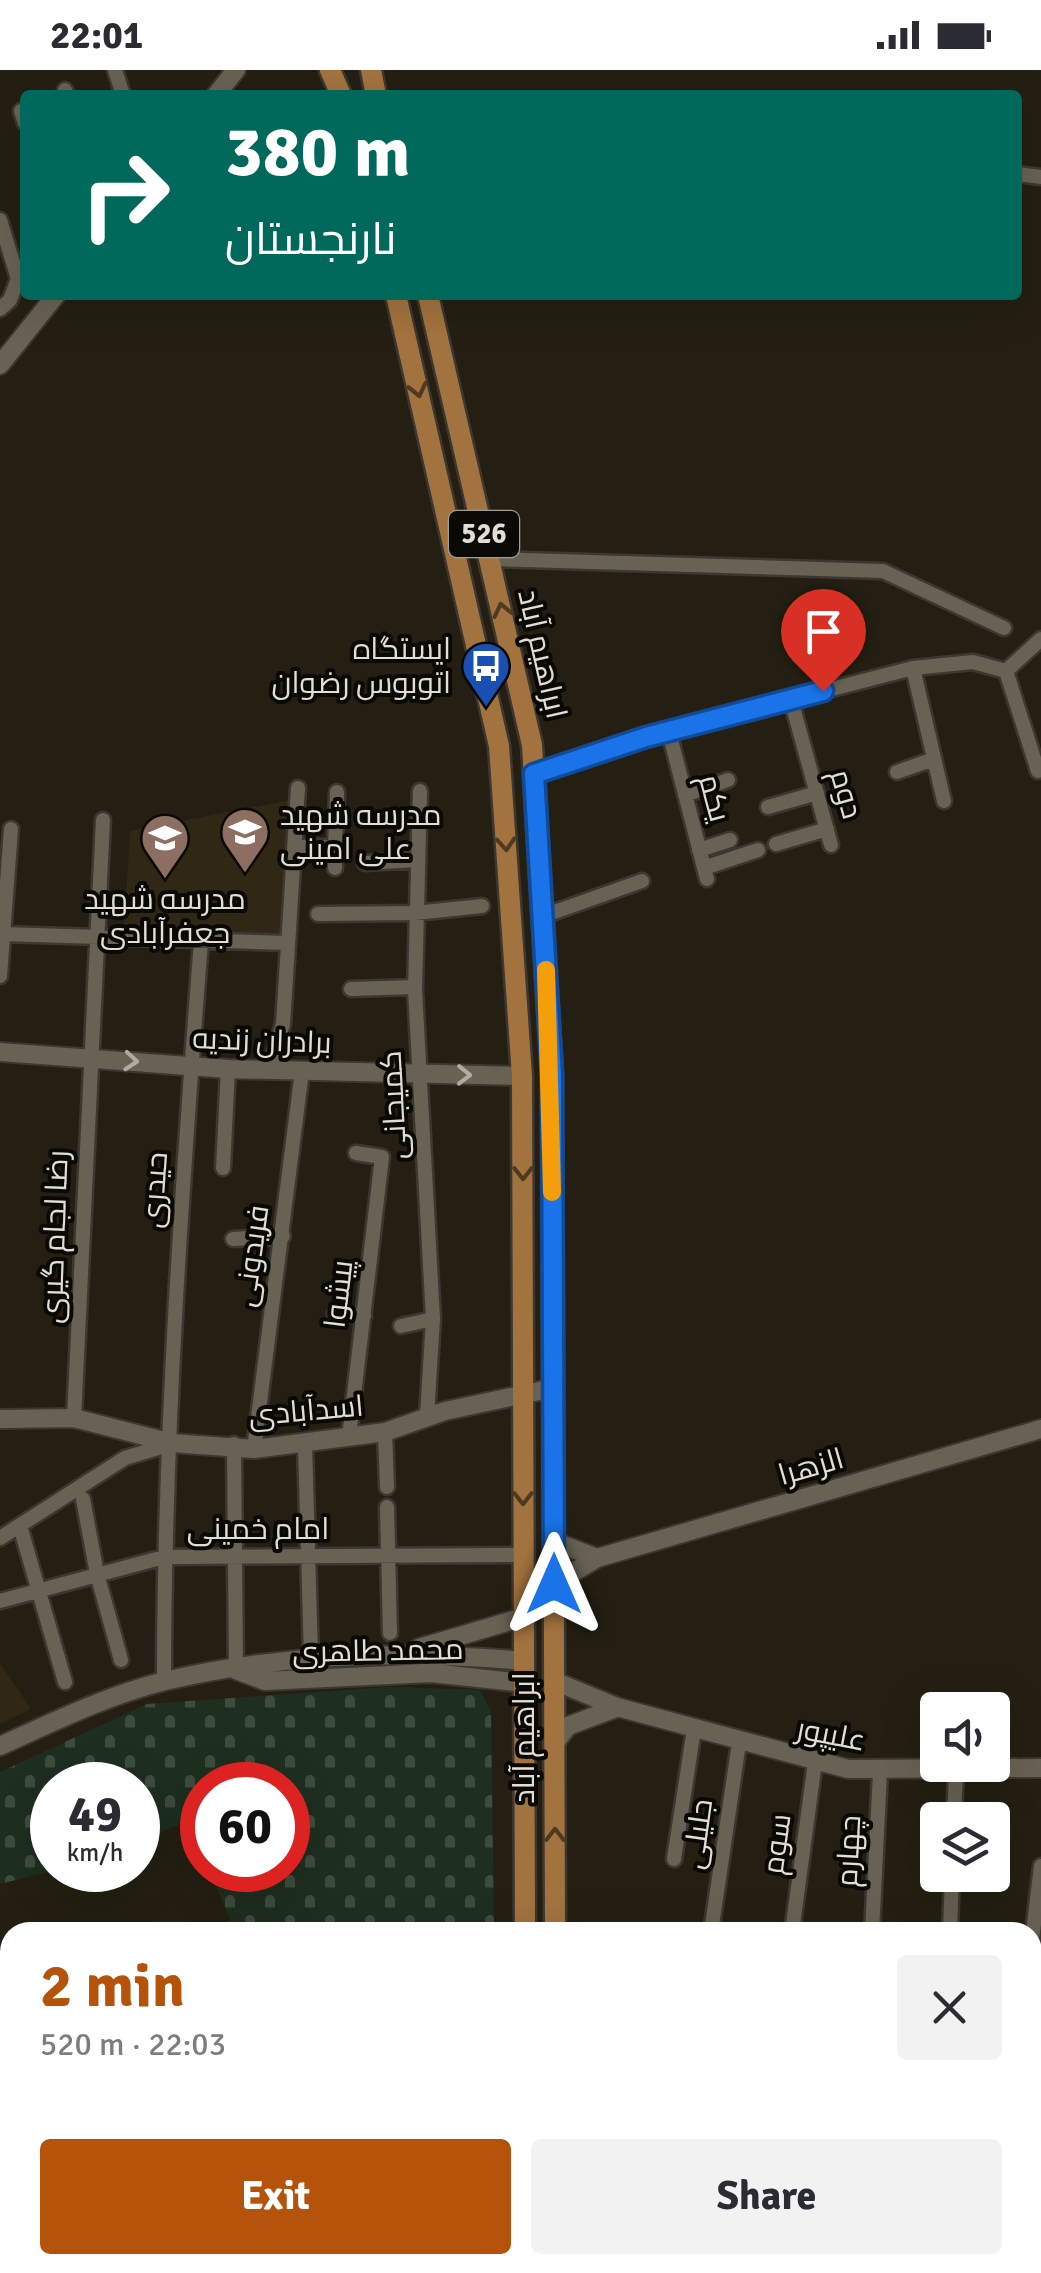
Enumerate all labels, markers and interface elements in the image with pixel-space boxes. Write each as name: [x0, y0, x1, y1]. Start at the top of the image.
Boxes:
text: 22:01: [50, 12, 143, 59]
text: 380 m: [225, 109, 410, 195]
icon: right: [60, 130, 190, 260]
text: نارنجستان: [225, 212, 396, 267]
one-way arrow: [406, 381, 427, 398]
road number: 526: [449, 511, 519, 557]
street label: ابراهیم آباد: [508, 586, 575, 723]
pin: [781, 589, 866, 692]
one-way arrow: [492, 602, 513, 619]
icon: arrive: [796, 604, 851, 659]
place label: ایستگاه اتوبوس رضوان: [271, 631, 451, 702]
bus stop icon: ایستگاه اتوبوس رضوان: [460, 640, 512, 708]
street label: دوم: [820, 765, 871, 823]
street label: یکم: [689, 770, 738, 826]
place label: مدرسه شهید علی امینی: [280, 797, 441, 868]
school or university icon: مدرسه شهید علی امینی: [219, 806, 271, 874]
school or university icon: مدرسه شهید جعفرآبادی: [139, 812, 191, 880]
one-way arrow: [495, 836, 516, 852]
place label: مدرسه شهید جعفرآبادی: [84, 881, 246, 952]
street label: برادران زندیه: [192, 1020, 332, 1062]
street label: کمیجانی: [373, 1049, 415, 1161]
one-way arrow: [123, 1050, 139, 1072]
one-way arrow: [456, 1064, 472, 1086]
street label: رضا لجام گیری: [33, 1150, 78, 1324]
street label: حیدری: [134, 1151, 176, 1229]
one-way arrow: [512, 1166, 534, 1182]
street label: فریدونی: [227, 1203, 277, 1309]
street label: پیشوا: [316, 1258, 362, 1330]
street label: اسدآبادی: [247, 1388, 365, 1434]
street label: الزهرا: [774, 1440, 848, 1494]
one-way arrow: [512, 1492, 534, 1507]
street label: امام خمینی: [187, 1511, 329, 1549]
position arrow: [502, 1532, 606, 1636]
street label: محمد طاهری: [292, 1631, 464, 1671]
street label: ابراهیم آباد: [506, 1672, 544, 1804]
map controls: [920, 1692, 1010, 1892]
button: sound: [920, 1692, 1010, 1782]
street label: علیپور: [791, 1710, 869, 1760]
speed limit sign: 60: [180, 1762, 310, 1892]
text: 49: [68, 1784, 122, 1846]
street label: جلیلی: [675, 1797, 721, 1871]
button: layers: [920, 1802, 1010, 1892]
street label: سوم: [754, 1811, 801, 1877]
street label: چهارم: [829, 1814, 870, 1888]
one-way arrow: [544, 1827, 566, 1842]
text: km/h: [67, 1837, 123, 1868]
text: 2 min: [40, 1950, 185, 2024]
button: close: [897, 1955, 1002, 2060]
text: 520 m · 22:03: [40, 2025, 226, 2064]
button: Exit: [40, 2139, 511, 2254]
button: Share: [531, 2139, 1002, 2254]

